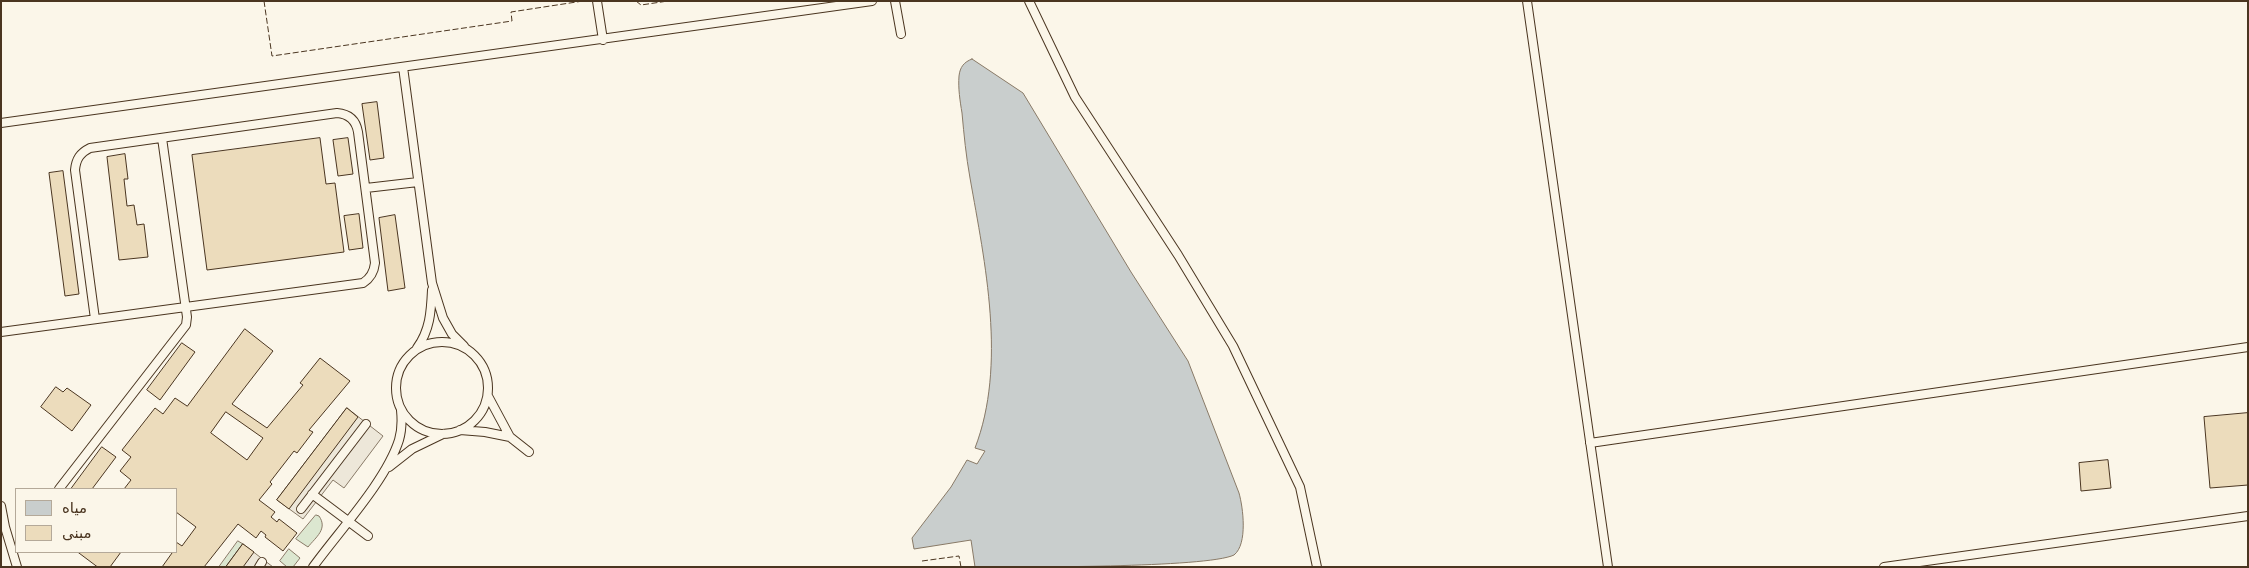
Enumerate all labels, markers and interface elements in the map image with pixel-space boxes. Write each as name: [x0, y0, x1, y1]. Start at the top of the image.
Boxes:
legend: [15, 488, 178, 553]
text: مياه: [62, 499, 87, 517]
text: مبنى: [62, 524, 92, 542]

